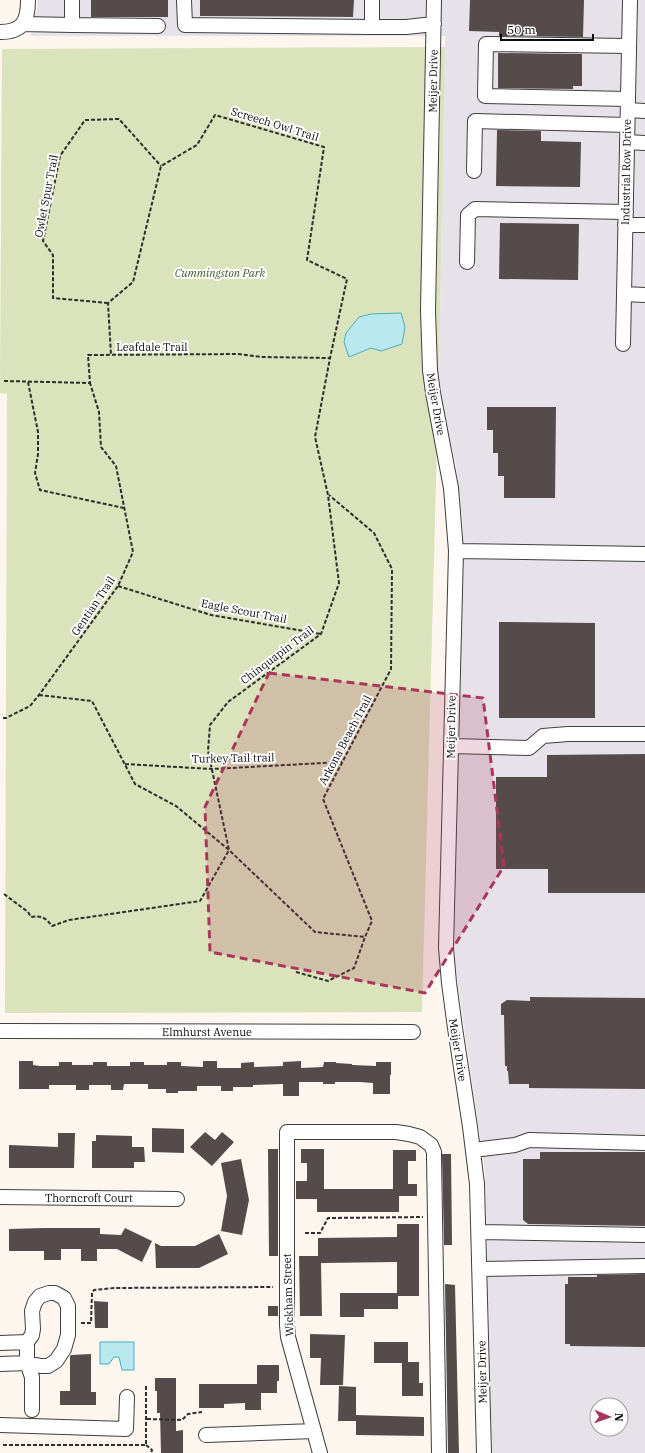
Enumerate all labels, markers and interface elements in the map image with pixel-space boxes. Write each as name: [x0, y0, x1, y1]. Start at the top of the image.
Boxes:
scale bar: [501, 16, 593, 42]
text: 50 m: [507, 22, 536, 37]
street label: Meijer Drive: [425, 49, 441, 113]
street label: Screech Owl Trail: [229, 104, 321, 144]
street label: Industrial Row Drive: [618, 119, 634, 225]
street label: Owlet Spur Trail: [31, 153, 61, 239]
park label: Cummingston Park: [175, 266, 266, 280]
street label: Leafdale Trail: [116, 340, 188, 354]
street label: Meijer Drive: [424, 372, 448, 437]
street label: Gentian Trail: [68, 574, 118, 638]
street label: Eagle Scout Trail: [200, 596, 288, 626]
street label: Chinquapin Trail: [238, 623, 316, 687]
street label: Arkona Beach Trail: [315, 693, 375, 787]
street label: Meijer Drive: [443, 695, 459, 759]
street label: Turkey Tail trail: [192, 750, 274, 766]
street label: Meijer Drive: [446, 1018, 470, 1082]
street label: Elmhurst Avenue: [162, 1025, 252, 1039]
street label: Thorncroft Court: [45, 1191, 133, 1205]
street label: Wickham Street: [280, 1253, 296, 1337]
street label: Meijer Drive: [474, 1340, 490, 1404]
north arrow: [589, 1397, 629, 1437]
text: N: [612, 1413, 626, 1422]

